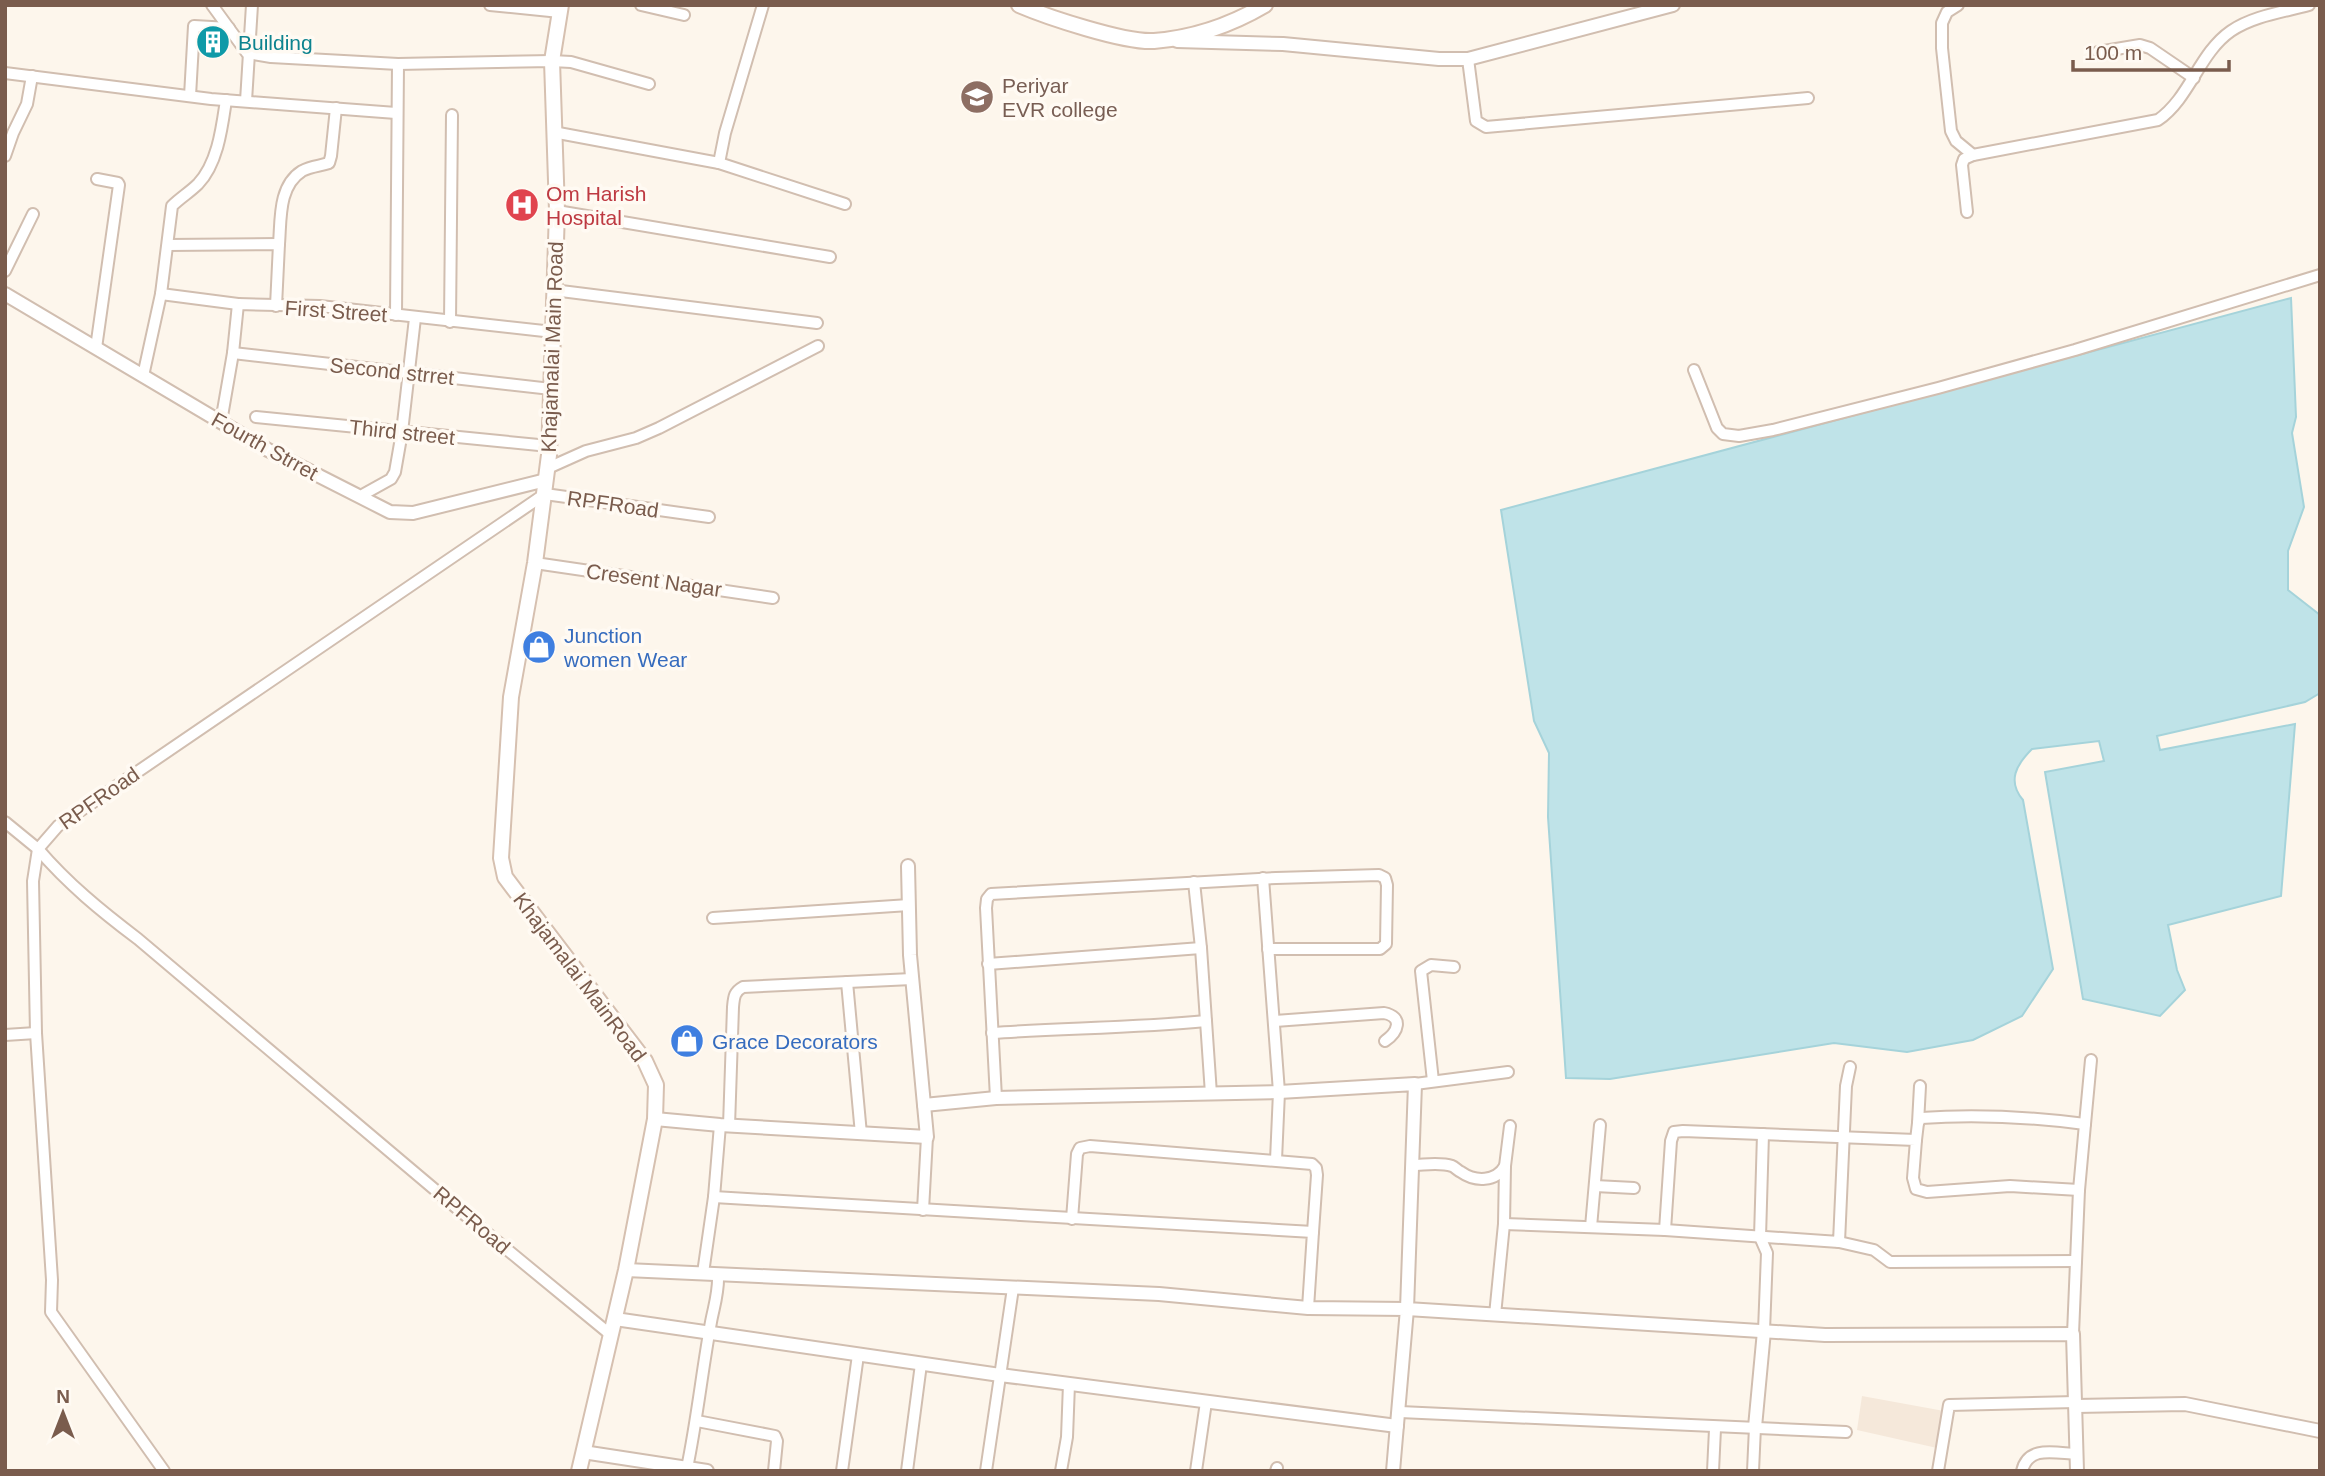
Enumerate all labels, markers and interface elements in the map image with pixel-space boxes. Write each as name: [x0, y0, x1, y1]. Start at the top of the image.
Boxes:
building icon: Building: [194, 23, 232, 61]
scale bar: [2073, 28, 2229, 72]
place label: Building: [238, 31, 313, 54]
text: 100 m: [2084, 41, 2142, 64]
place label: Periyar EVR college: [1002, 74, 1118, 121]
school or university icon: Periyar EVR college: [958, 78, 996, 116]
place label: Om Harish Hospital: [546, 182, 646, 229]
hospital icon: Om Harish Hospital: [503, 186, 541, 224]
street label: Khajamalai Main Road: [537, 241, 567, 453]
street label: First Street: [284, 296, 388, 326]
street label: Second strret: [329, 353, 455, 389]
street label: Fourth Strret: [208, 407, 322, 485]
street label: Third street: [348, 415, 456, 449]
street label: RPFRoad: [566, 486, 660, 522]
street label: Cresent Nagar: [585, 559, 723, 601]
place label: Junction women Wear: [563, 624, 687, 671]
shop icon: Junction women Wear: [520, 628, 558, 666]
street label: RPFRoad: [55, 762, 143, 834]
street label: Khajamalai MainRoad: [509, 888, 651, 1066]
shop icon: Grace Decorators: [668, 1022, 706, 1060]
place label: Grace Decorators: [712, 1030, 878, 1053]
street label: RPFRoad: [429, 1182, 515, 1258]
north arrow: [28, 1378, 98, 1448]
text: N: [56, 1386, 70, 1407]

